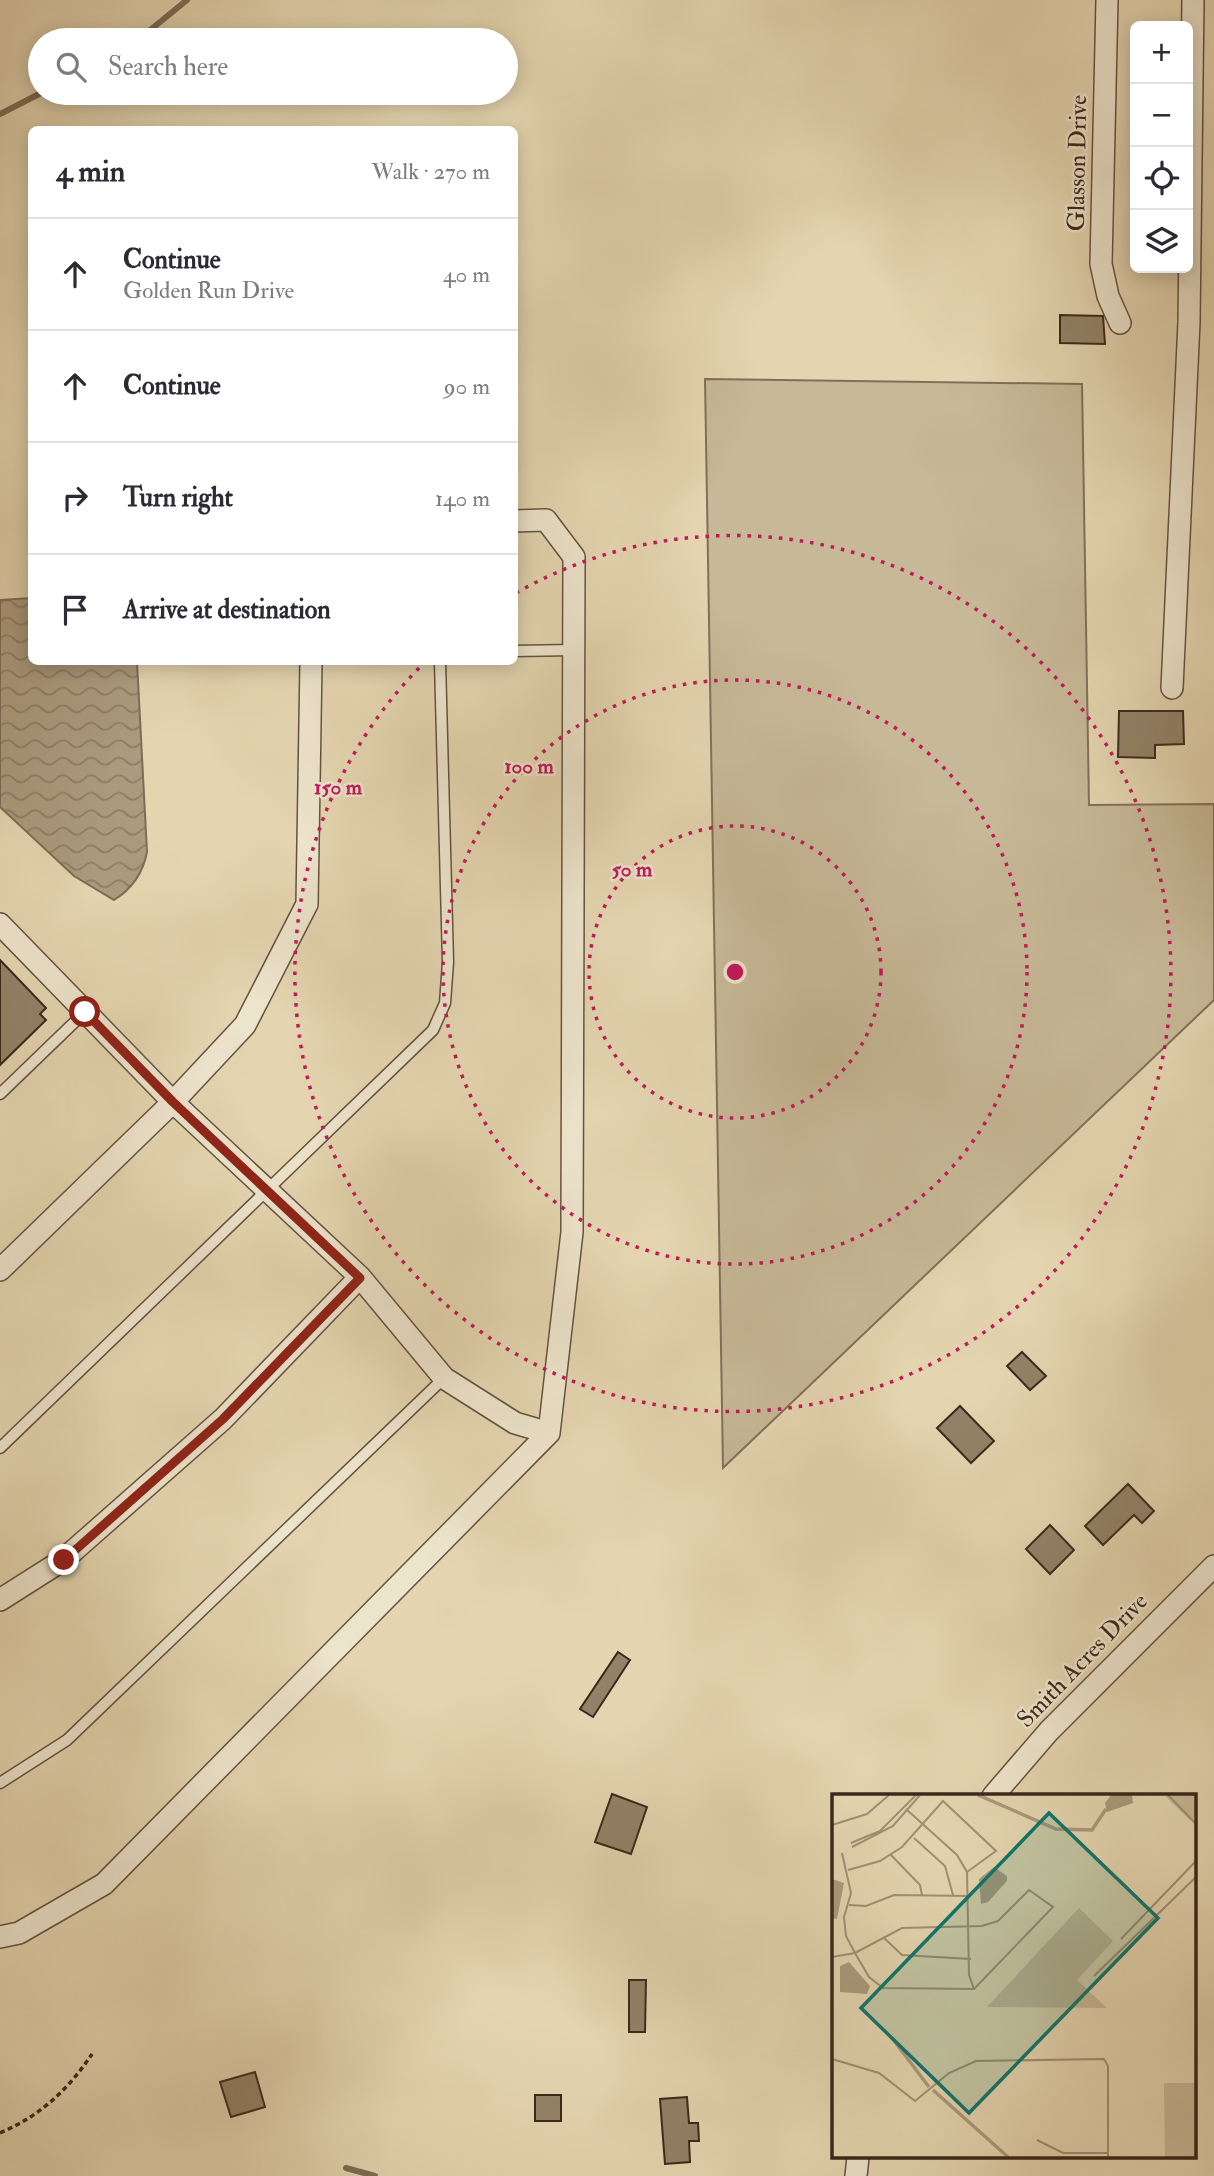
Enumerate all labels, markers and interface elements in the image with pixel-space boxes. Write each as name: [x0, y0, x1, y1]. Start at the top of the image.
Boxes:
map controls: [1130, 21, 1193, 273]
button: +: [1130, 21, 1193, 84]
search box: [28, 28, 518, 105]
icon: search: [52, 48, 90, 86]
text: Search here: [108, 51, 228, 83]
button: −: [1130, 84, 1193, 147]
street label: Glasson Drive: [1061, 94, 1094, 232]
button: locate: [1130, 147, 1193, 210]
text: 4 min: [56, 153, 125, 190]
text: Walk · 270 m: [371, 157, 490, 186]
button: layers: [1130, 210, 1193, 273]
text: Continue: [123, 244, 221, 276]
icon: ahead: [56, 255, 94, 293]
text: 40 m: [443, 260, 490, 289]
text: Golden Run Drive: [123, 276, 294, 305]
icon: ahead: [56, 367, 94, 405]
text: Continue: [123, 370, 221, 402]
text: 90 m: [444, 372, 490, 401]
icon: right: [56, 479, 94, 517]
text: Turn right: [123, 482, 233, 514]
text: 140 m: [435, 484, 490, 513]
icon: arrive: [56, 591, 94, 629]
text: Arrive at destination: [123, 594, 331, 626]
text: 100 m: [504, 753, 555, 780]
text: 150 m: [314, 774, 363, 801]
text: 50 m: [612, 856, 653, 883]
centre of rings: [723, 960, 747, 984]
route start: [69, 996, 100, 1027]
route end: [48, 1544, 79, 1575]
street label: Smith Acres Drive: [1010, 1586, 1155, 1734]
inset map: [832, 1794, 1196, 2158]

